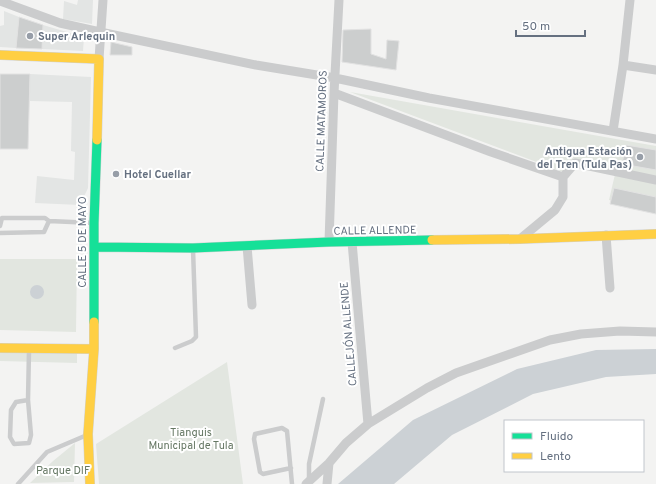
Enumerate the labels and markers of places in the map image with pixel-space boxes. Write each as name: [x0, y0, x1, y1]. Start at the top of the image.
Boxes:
place label: Super Arlequin: [38, 30, 115, 44]
marker: Super Arlequin: [25, 31, 35, 41]
place label: Antigua Estación del Tren (Tula Pas): [537, 145, 632, 172]
marker: Antigua Estación del Tren (Tula Pas): [635, 152, 645, 162]
place label: Hotel Cuellar: [124, 168, 192, 182]
marker: Hotel Cuellar: [111, 169, 121, 179]

